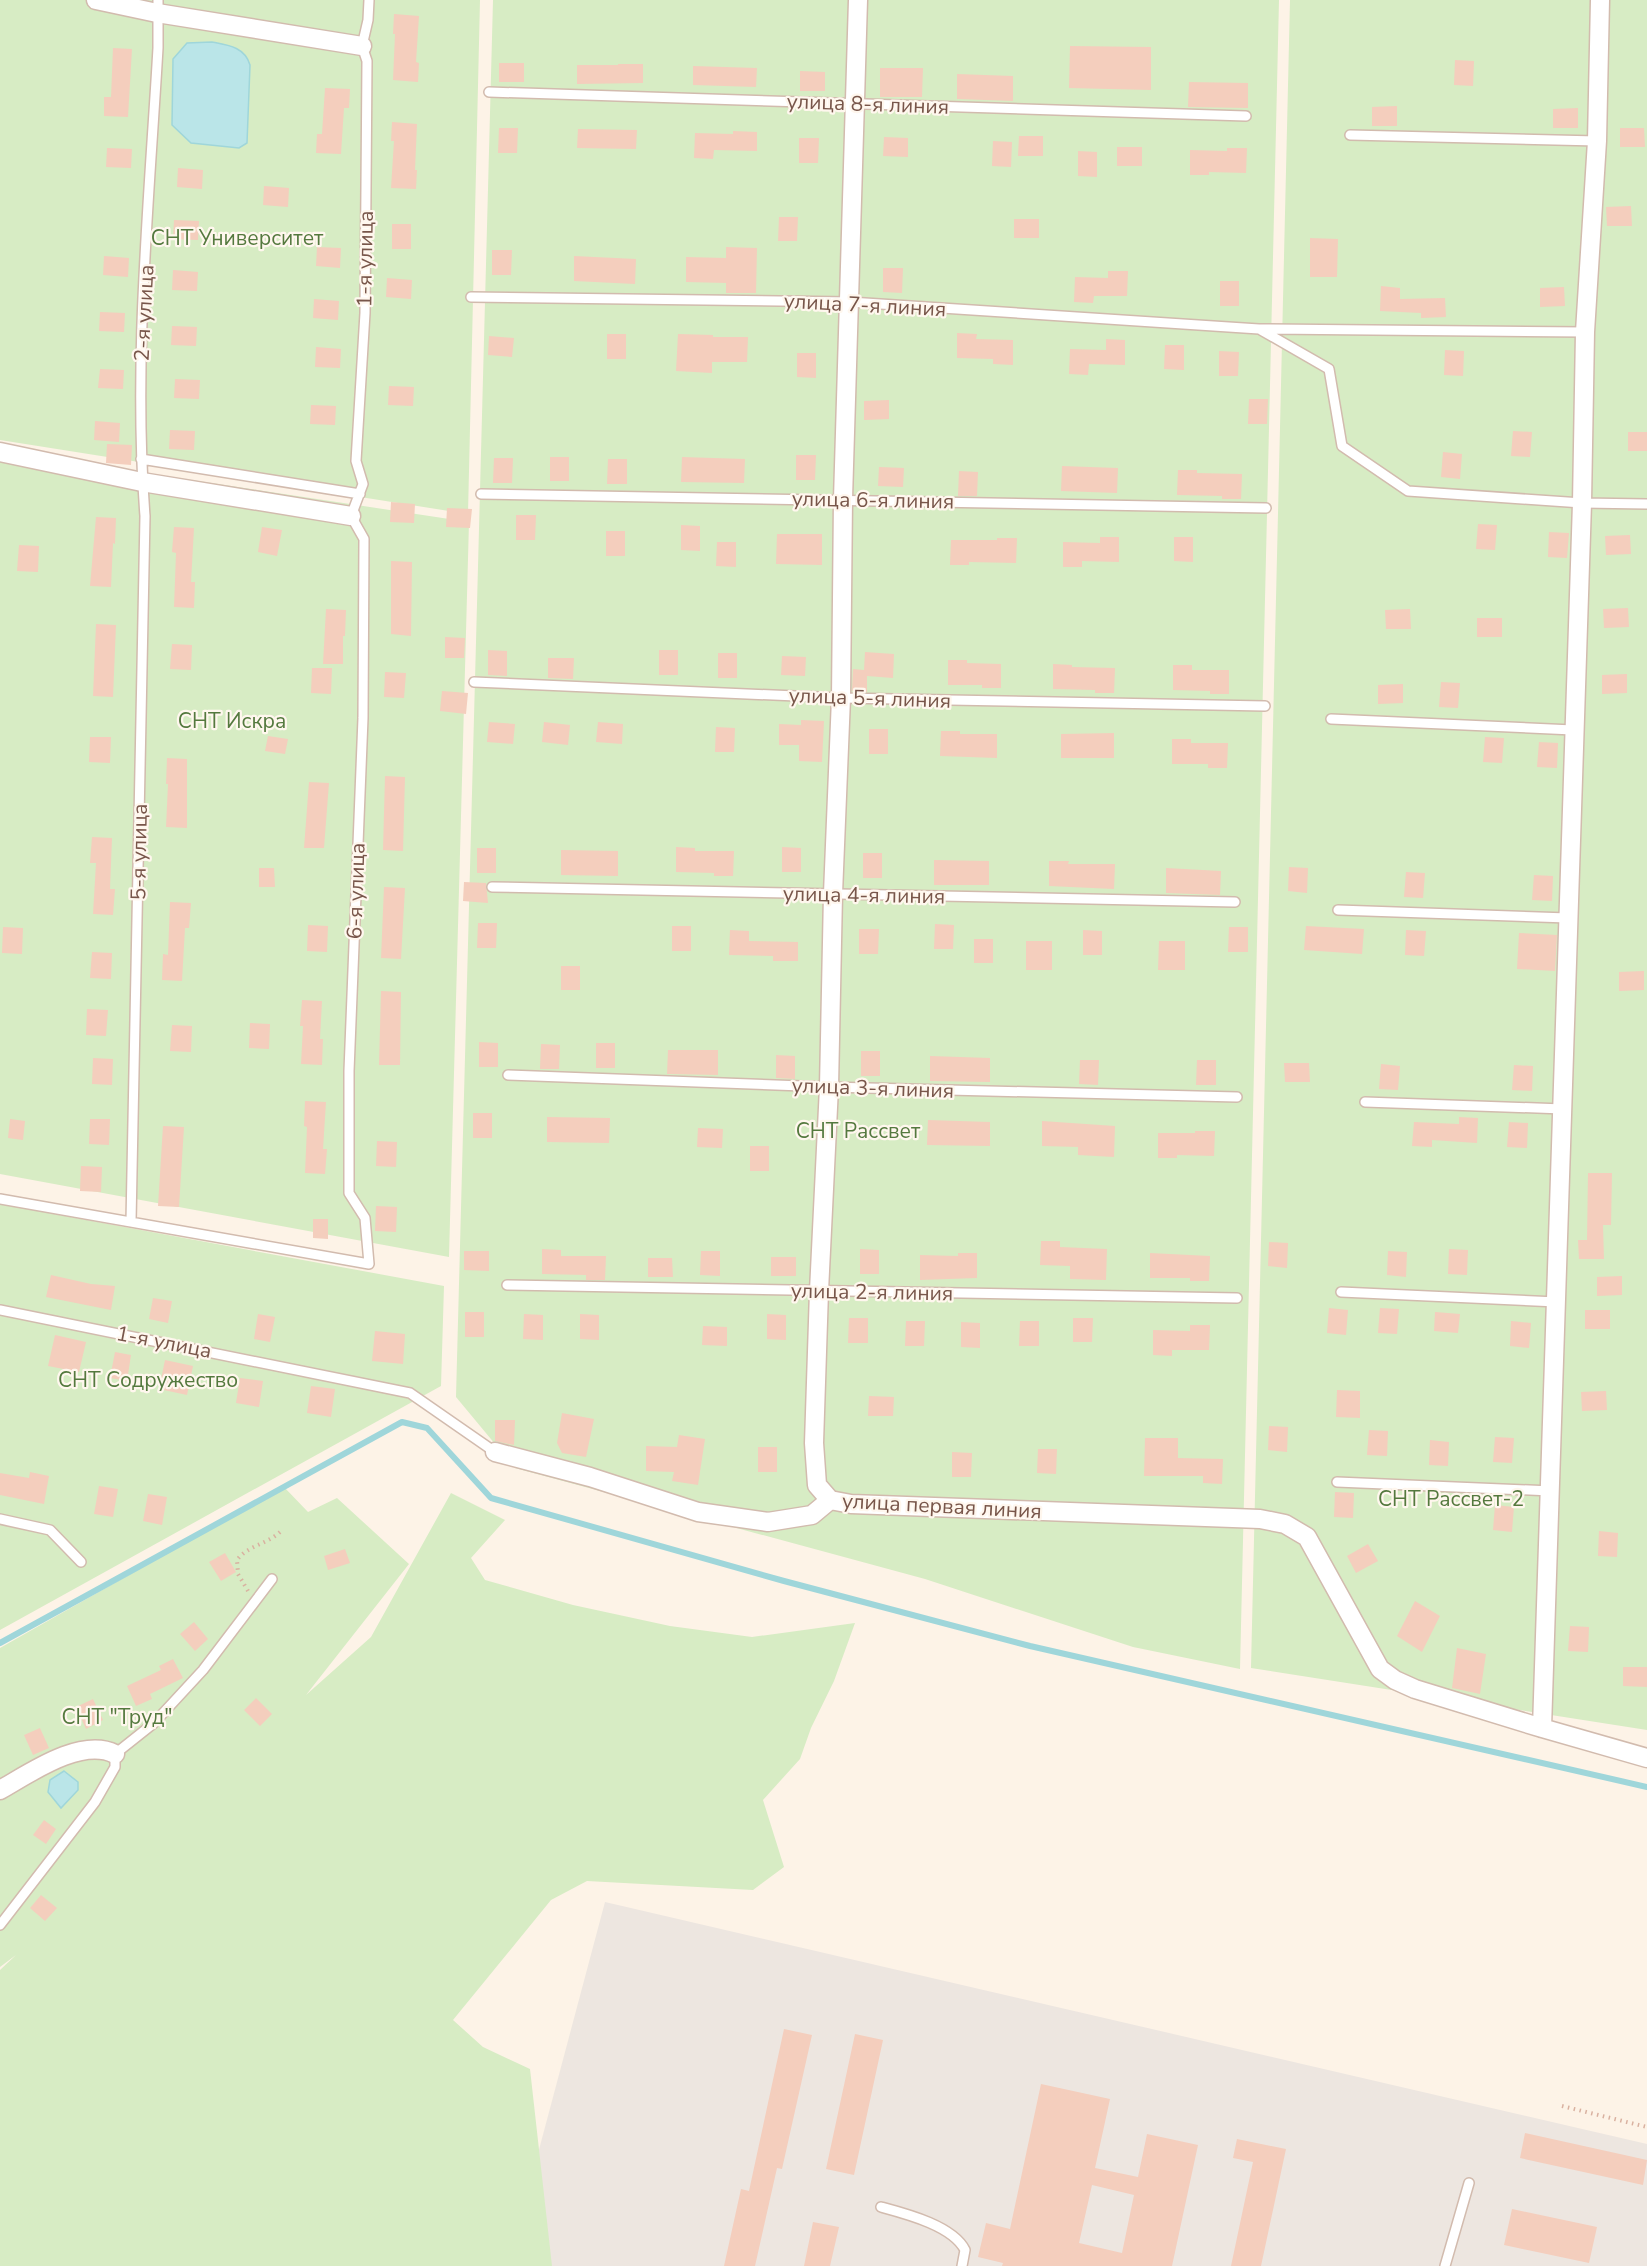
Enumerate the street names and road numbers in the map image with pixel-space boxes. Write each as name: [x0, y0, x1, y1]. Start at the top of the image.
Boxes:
street label: улица 8-я линия: [786, 87, 950, 121]
street label: 1-я улица: [350, 210, 380, 308]
street label: 2-я улица: [127, 264, 161, 362]
street label: улица 7-я линия: [783, 287, 947, 323]
street label: улица 6-я линия: [792, 485, 954, 515]
street label: улица 5-я линия: [788, 681, 952, 715]
street label: 5-я улица: [124, 803, 154, 901]
street label: 6-я улица: [340, 842, 372, 940]
street label: улица 4-я линия: [783, 880, 945, 910]
street label: улица 3-я линия: [791, 1071, 955, 1105]
street label: улица 2-я линия: [791, 1277, 953, 1307]
street label: 1-я улица: [114, 1319, 214, 1365]
street label: улица первая линия: [841, 1487, 1043, 1525]

